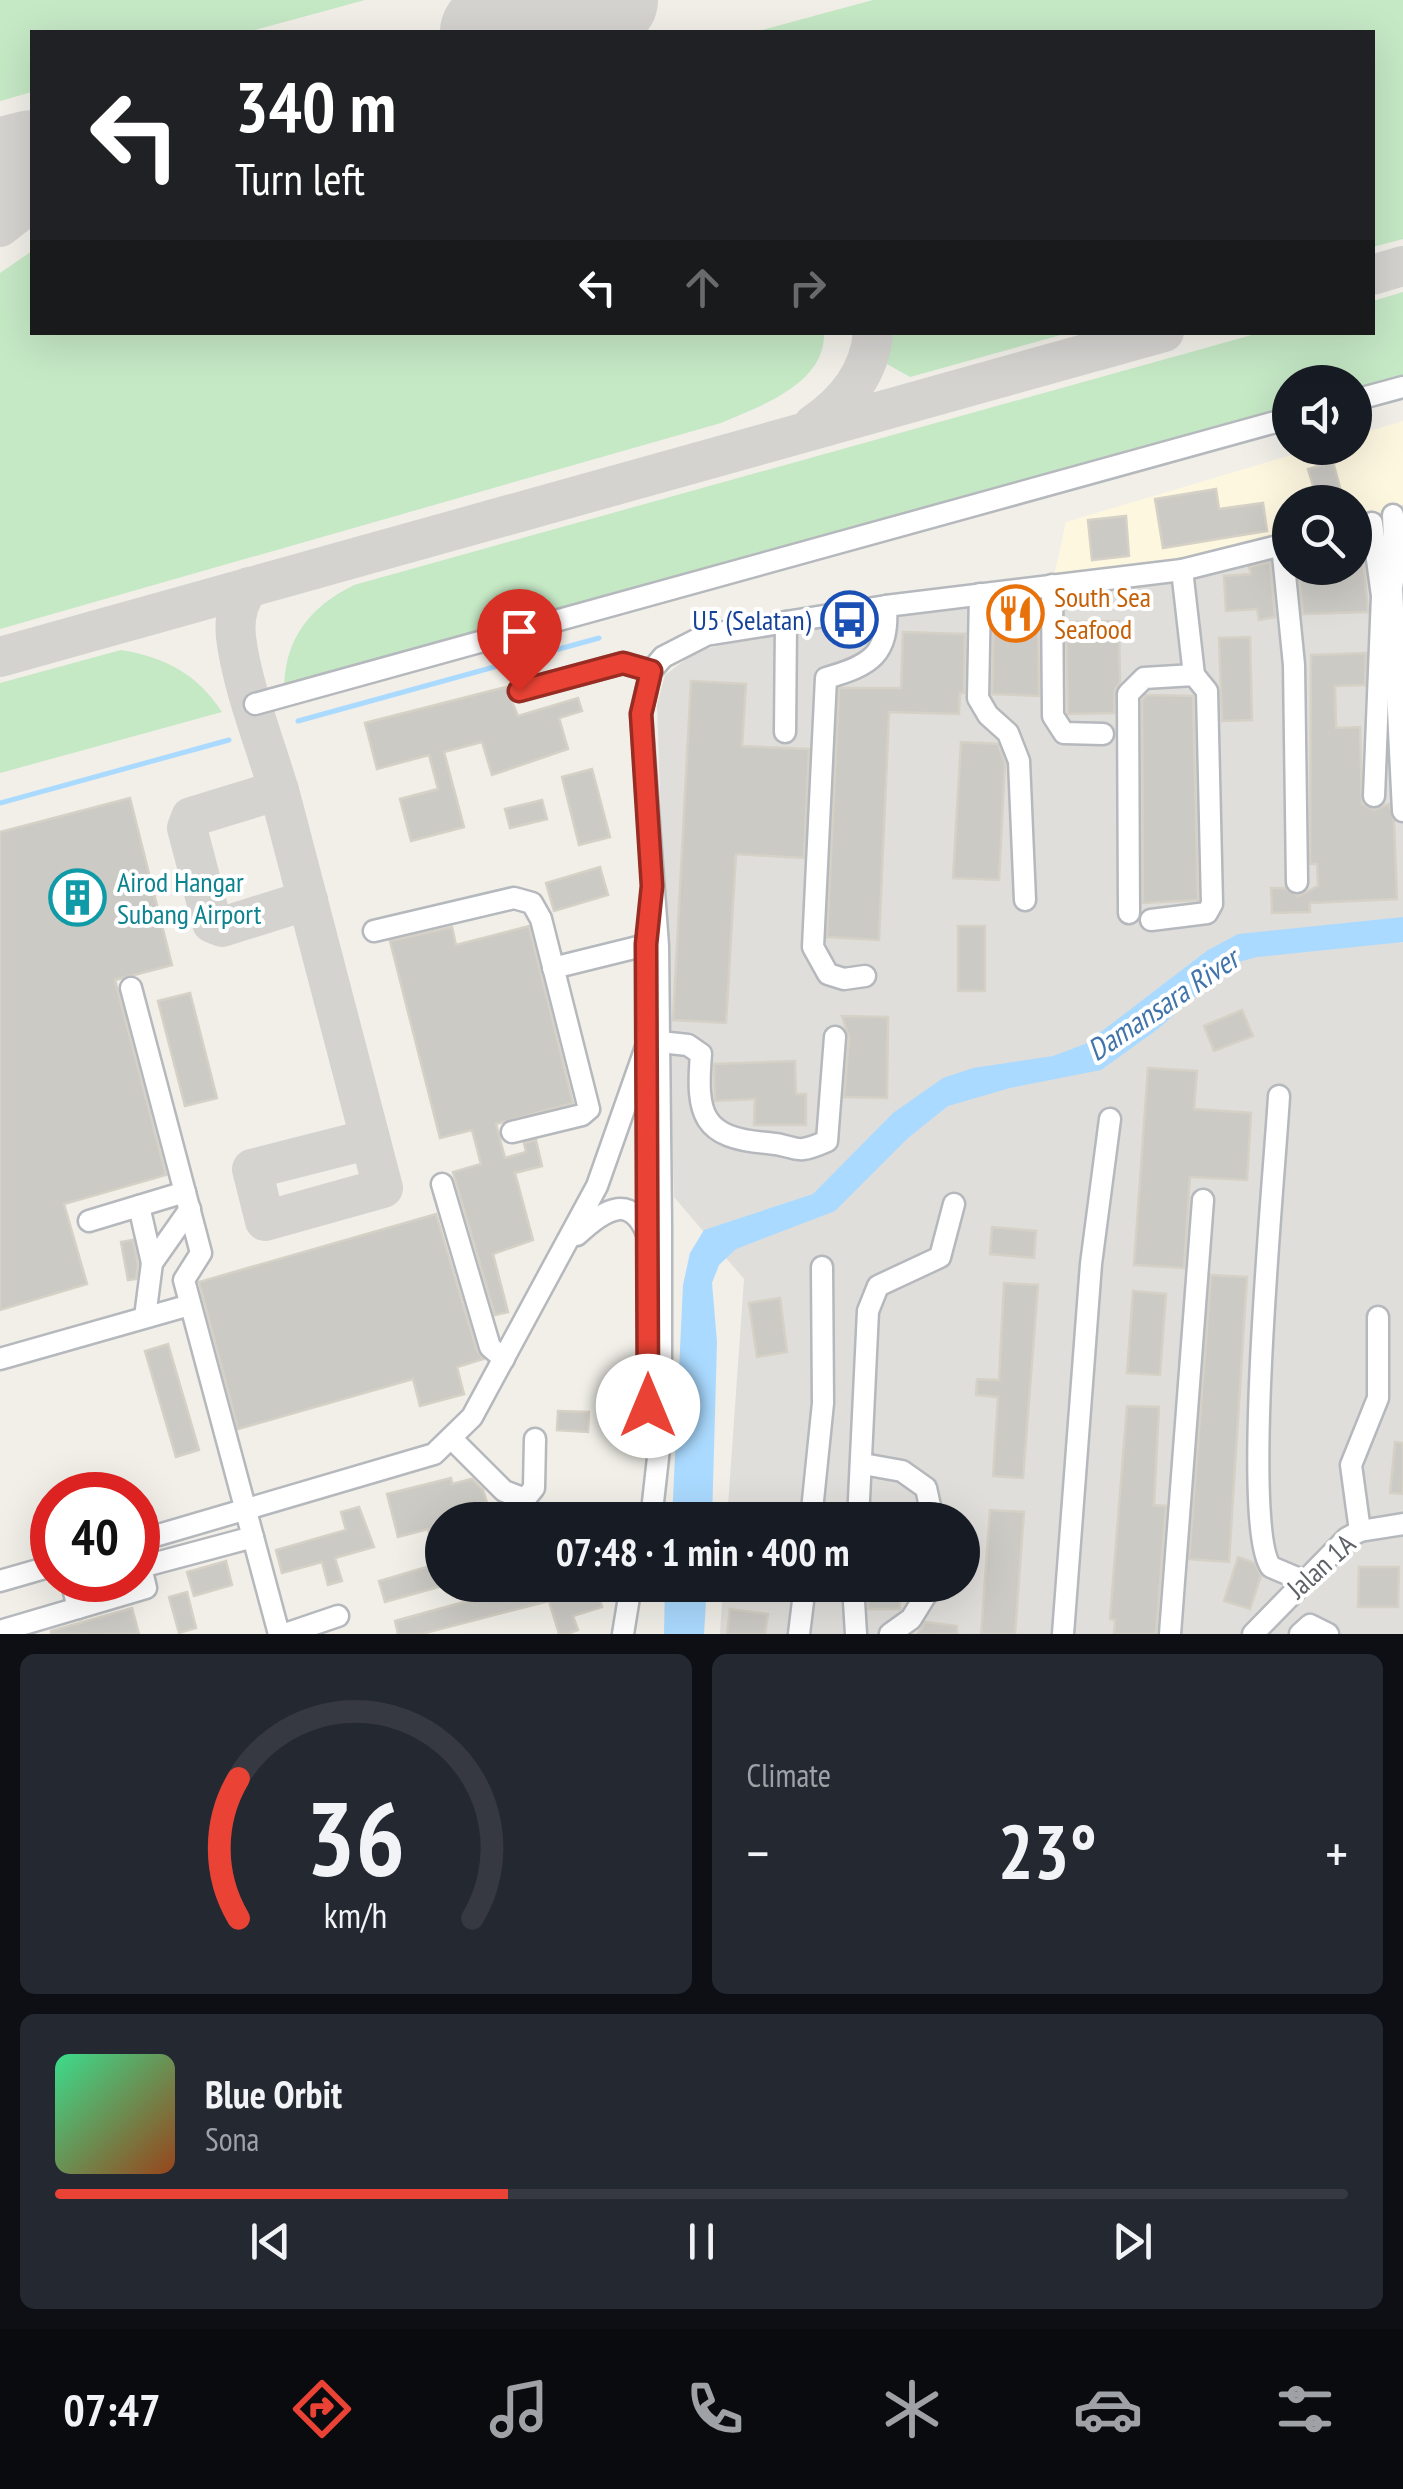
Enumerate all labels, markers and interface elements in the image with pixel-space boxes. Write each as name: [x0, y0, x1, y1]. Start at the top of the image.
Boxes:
text: 340 m: [235, 61, 396, 151]
icon: left: [70, 70, 200, 200]
text: Turn left: [235, 149, 365, 207]
icon: left: [570, 260, 625, 315]
icon: ahead: [675, 260, 730, 315]
icon: right: [780, 260, 835, 315]
map controls: [1272, 365, 1372, 585]
button: sound: [1272, 365, 1372, 465]
button: search: [1272, 485, 1372, 585]
place label: South Sea Seafood: [1054, 578, 1151, 647]
restaurant icon: South Sea Seafood: [985, 583, 1045, 643]
pin: [477, 589, 562, 692]
bus stop icon: U5 (Selatan): [820, 590, 880, 650]
place label: U5 (Selatan): [692, 601, 811, 638]
icon: arrive: [492, 604, 547, 659]
place label: Airod Hangar Subang Airport: [117, 863, 262, 932]
building icon: Airod Hangar Subang Airport: [48, 868, 108, 928]
water label: Damansara River: [1079, 937, 1248, 1069]
position arrow: [596, 1354, 700, 1458]
speed limit sign: 40: [30, 1472, 160, 1602]
street label: Jalan 1A: [1278, 1525, 1363, 1607]
text: 07:48 · 1 min · 400 m: [556, 1527, 849, 1576]
text: Climate: [747, 1754, 831, 1796]
text: 36: [306, 1770, 405, 1905]
text: 23°: [998, 1803, 1097, 1900]
text: −: [747, 1817, 769, 1888]
text: +: [1325, 1817, 1348, 1888]
text: km/h: [324, 1892, 387, 1938]
text: Blue Orbit: [205, 2069, 342, 2118]
text: Sona: [205, 2118, 259, 2160]
icon: previous: [243, 2214, 298, 2269]
icon: pause: [674, 2214, 729, 2269]
icon: next: [1105, 2214, 1160, 2269]
icon: directions: [287, 2374, 357, 2444]
icon: music: [484, 2374, 554, 2444]
icon: phone: [680, 2374, 750, 2444]
icon: climate: [877, 2374, 947, 2444]
icon: car: [1073, 2374, 1143, 2444]
icon: filters: [1270, 2374, 1340, 2444]
text: 07:47: [63, 2380, 161, 2438]

